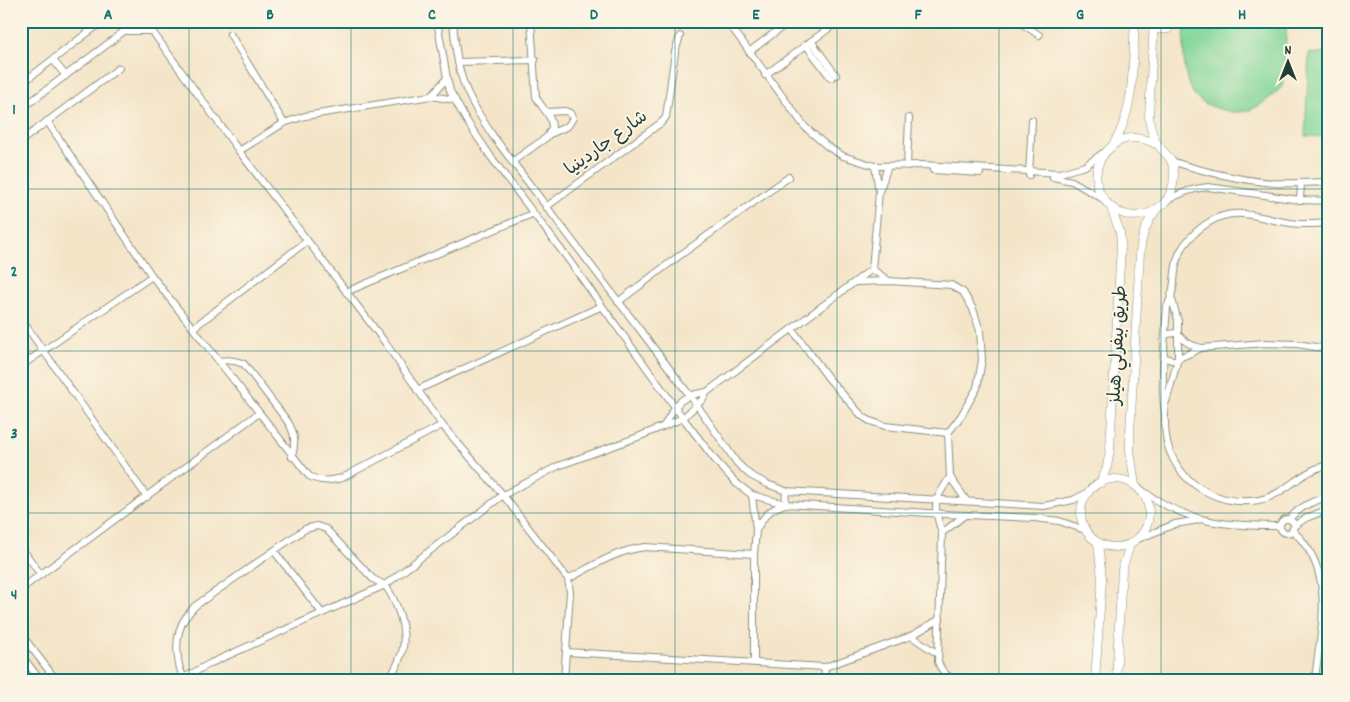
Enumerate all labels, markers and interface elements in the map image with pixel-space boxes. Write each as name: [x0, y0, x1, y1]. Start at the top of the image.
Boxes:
text: A: [104, 4, 113, 27]
text: B: [266, 4, 274, 27]
text: C: [428, 4, 436, 27]
text: D: [590, 4, 599, 27]
text: E: [752, 4, 760, 27]
text: F: [914, 4, 922, 27]
text: G: [1076, 4, 1084, 27]
text: H: [1238, 4, 1246, 27]
north arrow: [1262, 38, 1312, 88]
text: N: [1285, 41, 1292, 61]
text: 1: [12, 99, 16, 122]
street label: شارع جاردينيا: [560, 105, 654, 183]
text: 2: [11, 261, 18, 284]
street label: طريق بيفرلي هيلز: [1103, 285, 1136, 407]
text: 3: [10, 423, 18, 446]
text: 4: [11, 584, 17, 607]

